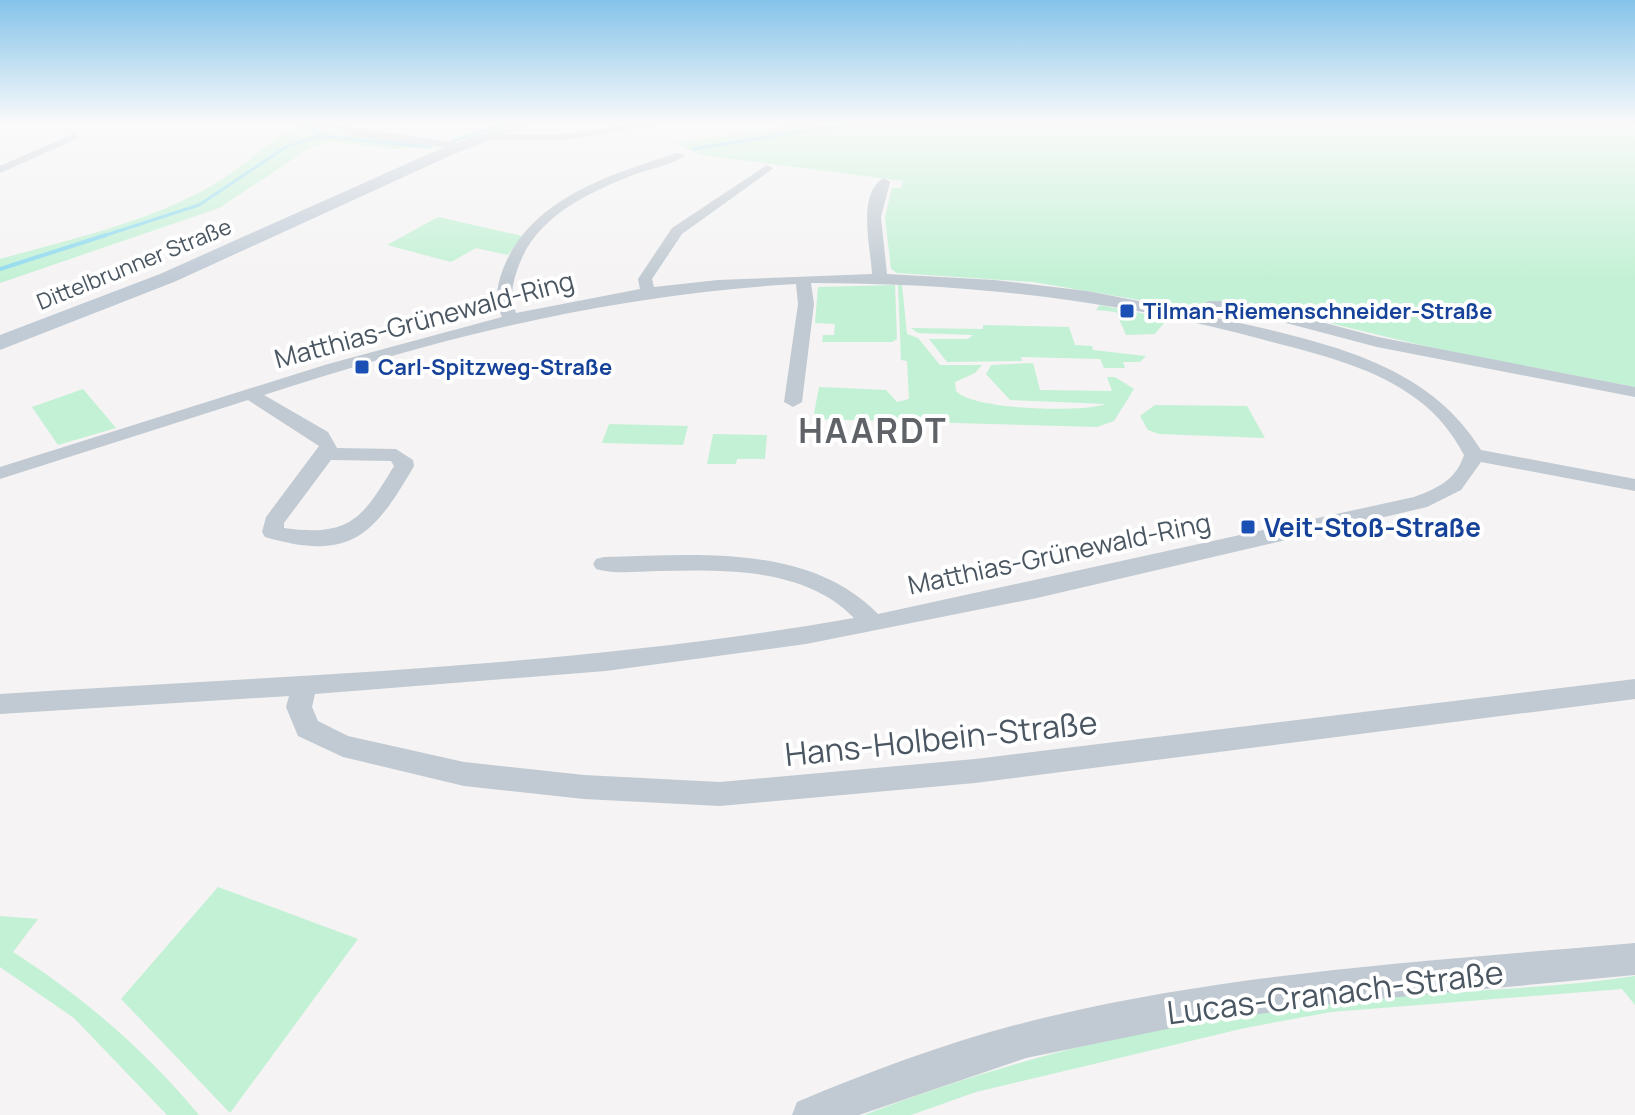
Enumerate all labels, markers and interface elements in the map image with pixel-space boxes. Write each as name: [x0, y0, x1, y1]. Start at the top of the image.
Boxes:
street label: Dittelbrunner Straße: [32, 211, 236, 317]
street label: Matthias-Grünewald-Ring: [270, 262, 578, 376]
place label: Tilman-Riemenschneider-Straße: [1143, 296, 1493, 326]
marker: Tilman-Riemenschneider-Straße: [1118, 302, 1136, 320]
place label: Carl-Spitzweg-Straße: [378, 352, 612, 382]
marker: Carl-Spitzweg-Straße: [353, 358, 371, 376]
district label: HAARDT: [798, 407, 948, 453]
street label: Matthias-Grünewald-Ring: [904, 503, 1214, 603]
place label: Veit-Stoß-Straße: [1264, 509, 1481, 545]
marker: Veit-Stoß-Straße: [1239, 518, 1257, 536]
street label: Hans-Holbein-Straße: [783, 700, 1099, 776]
street label: Lucas-Cranach-Straße: [1164, 950, 1506, 1034]

